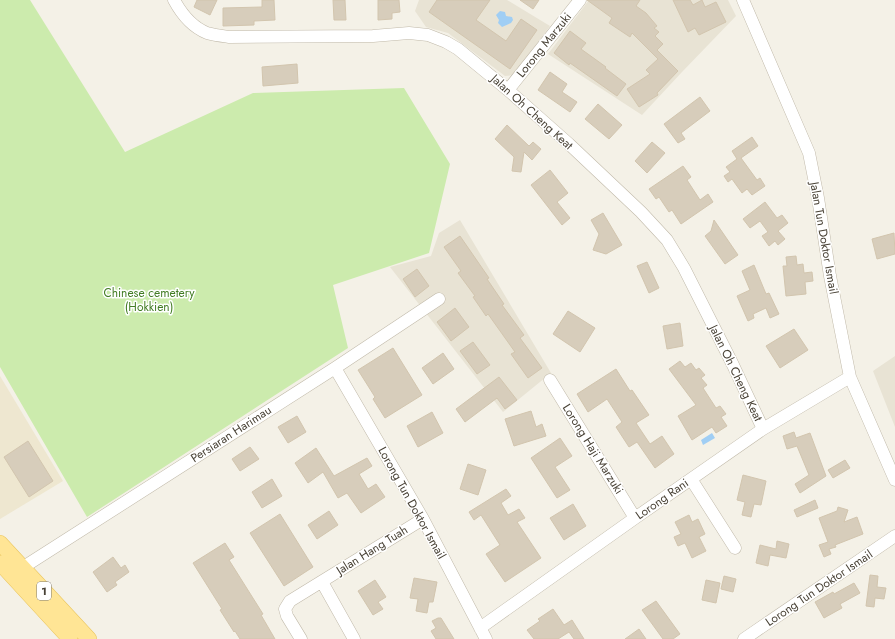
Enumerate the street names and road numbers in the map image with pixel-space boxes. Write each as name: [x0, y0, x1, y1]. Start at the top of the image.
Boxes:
street label: Lorong Marzuki: [512, 9, 576, 81]
street label: Jalan Oh Cheng Keat: [485, 69, 577, 154]
street label: Jalan Tun Doktor Ismail: [805, 178, 843, 296]
street label: Jalan Oh Cheng Keat: [704, 320, 767, 424]
street label: Lorong Haji Marzuki: [558, 400, 628, 498]
street label: Persiaran Harimau: [187, 401, 275, 467]
street label: Lorong Tun Doktor Ismail: [374, 444, 450, 562]
street label: Lorong Rani: [632, 474, 692, 524]
street label: Jalan Hang Tuah: [331, 521, 411, 580]
street label: Lorong Tun Doktor Ismail: [762, 545, 876, 631]
road number: 1: [37, 582, 51, 600]

